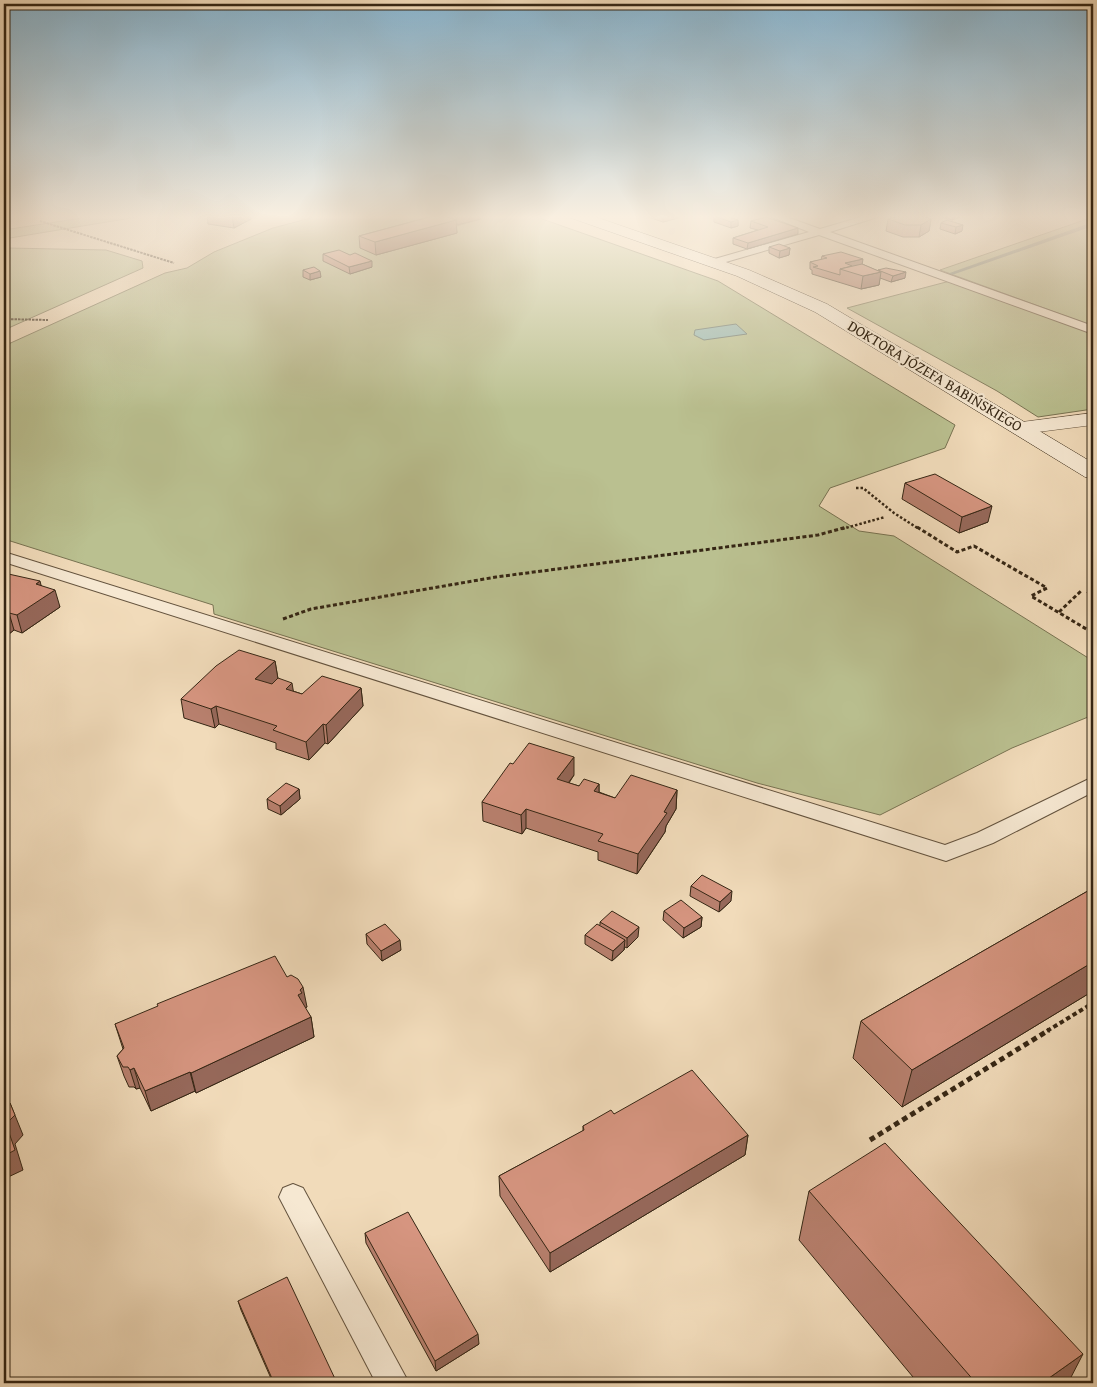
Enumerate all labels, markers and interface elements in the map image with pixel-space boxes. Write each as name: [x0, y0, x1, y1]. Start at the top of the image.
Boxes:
street label: DOKTORA JÓZEFA BABIŃSKIEGO: [844, 315, 1027, 436]

